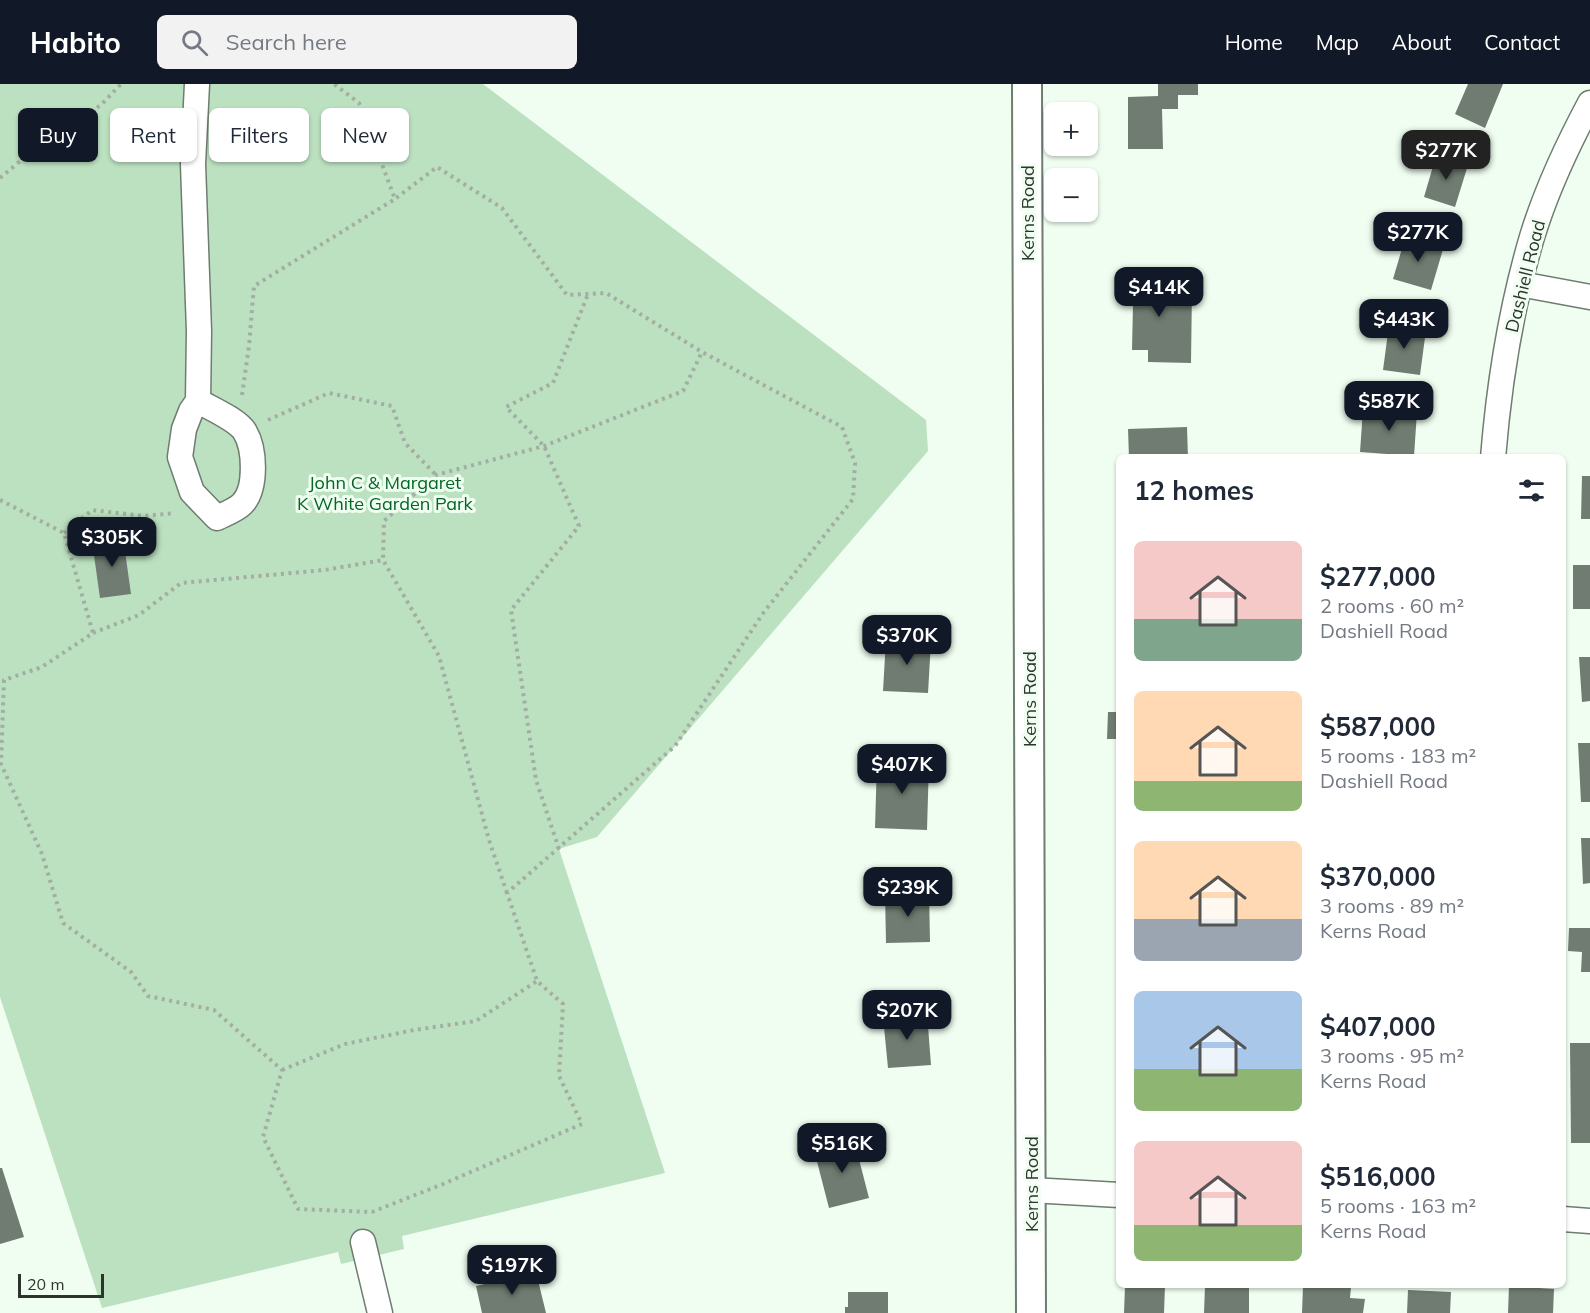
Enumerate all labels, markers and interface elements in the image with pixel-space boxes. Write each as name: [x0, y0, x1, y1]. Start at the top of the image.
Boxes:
search box: [157, 15, 577, 69]
text: Habito: [30, 25, 121, 60]
icon: search: [178, 26, 211, 59]
text: Search here: [226, 28, 347, 56]
text: Home: [1225, 29, 1283, 55]
text: Map: [1316, 29, 1359, 55]
text: About: [1392, 29, 1451, 55]
text: Contact: [1484, 29, 1560, 55]
map controls: [1044, 102, 1098, 222]
button: +: [1044, 102, 1098, 156]
chip: Buy: [18, 108, 98, 162]
chip: Rent: [110, 108, 197, 162]
chip: Filters: [209, 108, 309, 162]
chip: New: [321, 108, 409, 162]
pin: $277K: [1404, 130, 1488, 181]
text: $277K: [1415, 137, 1477, 162]
street label: Kerns Road: [1016, 165, 1039, 261]
button: −: [1044, 168, 1098, 222]
pin: $277K: [1376, 212, 1460, 263]
street label: Dashiell Road: [1500, 217, 1550, 335]
text: $277K: [1387, 219, 1449, 244]
pin: $414K: [1117, 267, 1201, 318]
text: $414K: [1128, 274, 1190, 299]
pin: $443K: [1362, 299, 1446, 350]
text: $443K: [1373, 306, 1435, 331]
pin: $587K: [1347, 381, 1431, 432]
text: $587K: [1358, 388, 1420, 413]
park label: John C & Margaret K White Garden Park: [297, 471, 474, 515]
text: 12 homes: [1134, 474, 1254, 507]
icon: filters: [1515, 474, 1548, 507]
pin: $305K: [70, 517, 154, 568]
text: $305K: [81, 524, 143, 549]
text: $277,000: [1320, 560, 1436, 593]
icon: home: [1182, 565, 1254, 637]
text: 2 rooms · 60 m²: [1320, 593, 1464, 618]
pin: $370K: [865, 615, 949, 666]
text: Dashiell Road: [1320, 618, 1448, 643]
text: $370K: [876, 622, 938, 647]
street label: Kerns Road: [1018, 651, 1041, 747]
text: $587,000: [1320, 710, 1436, 743]
icon: home: [1182, 715, 1254, 787]
text: 5 rooms · 183 m²: [1320, 743, 1476, 768]
pin: $407K: [860, 744, 944, 795]
text: $407K: [871, 751, 933, 776]
text: Dashiell Road: [1320, 768, 1448, 793]
text: $370,000: [1320, 860, 1436, 893]
icon: home: [1182, 865, 1254, 937]
pin: $239K: [866, 867, 950, 918]
text: $239K: [877, 874, 939, 899]
text: 3 rooms · 89 m²: [1320, 893, 1464, 918]
text: Kerns Road: [1320, 918, 1426, 943]
pin: $207K: [865, 990, 949, 1041]
text: $207K: [876, 997, 938, 1022]
text: $407,000: [1320, 1010, 1436, 1043]
icon: home: [1182, 1015, 1254, 1087]
text: 3 rooms · 95 m²: [1320, 1043, 1464, 1068]
text: Kerns Road: [1320, 1068, 1426, 1093]
pin: $516K: [800, 1123, 884, 1174]
text: $516K: [811, 1130, 873, 1155]
street label: Kerns Road: [1020, 1136, 1043, 1232]
text: $516,000: [1320, 1160, 1436, 1193]
icon: home: [1182, 1165, 1254, 1237]
text: 5 rooms · 163 m²: [1320, 1193, 1476, 1218]
text: Kerns Road: [1320, 1218, 1426, 1243]
pin: $197K: [470, 1245, 554, 1296]
text: $197K: [481, 1252, 543, 1277]
scale bar: [18, 1271, 104, 1298]
text: 20 m: [27, 1274, 64, 1294]

